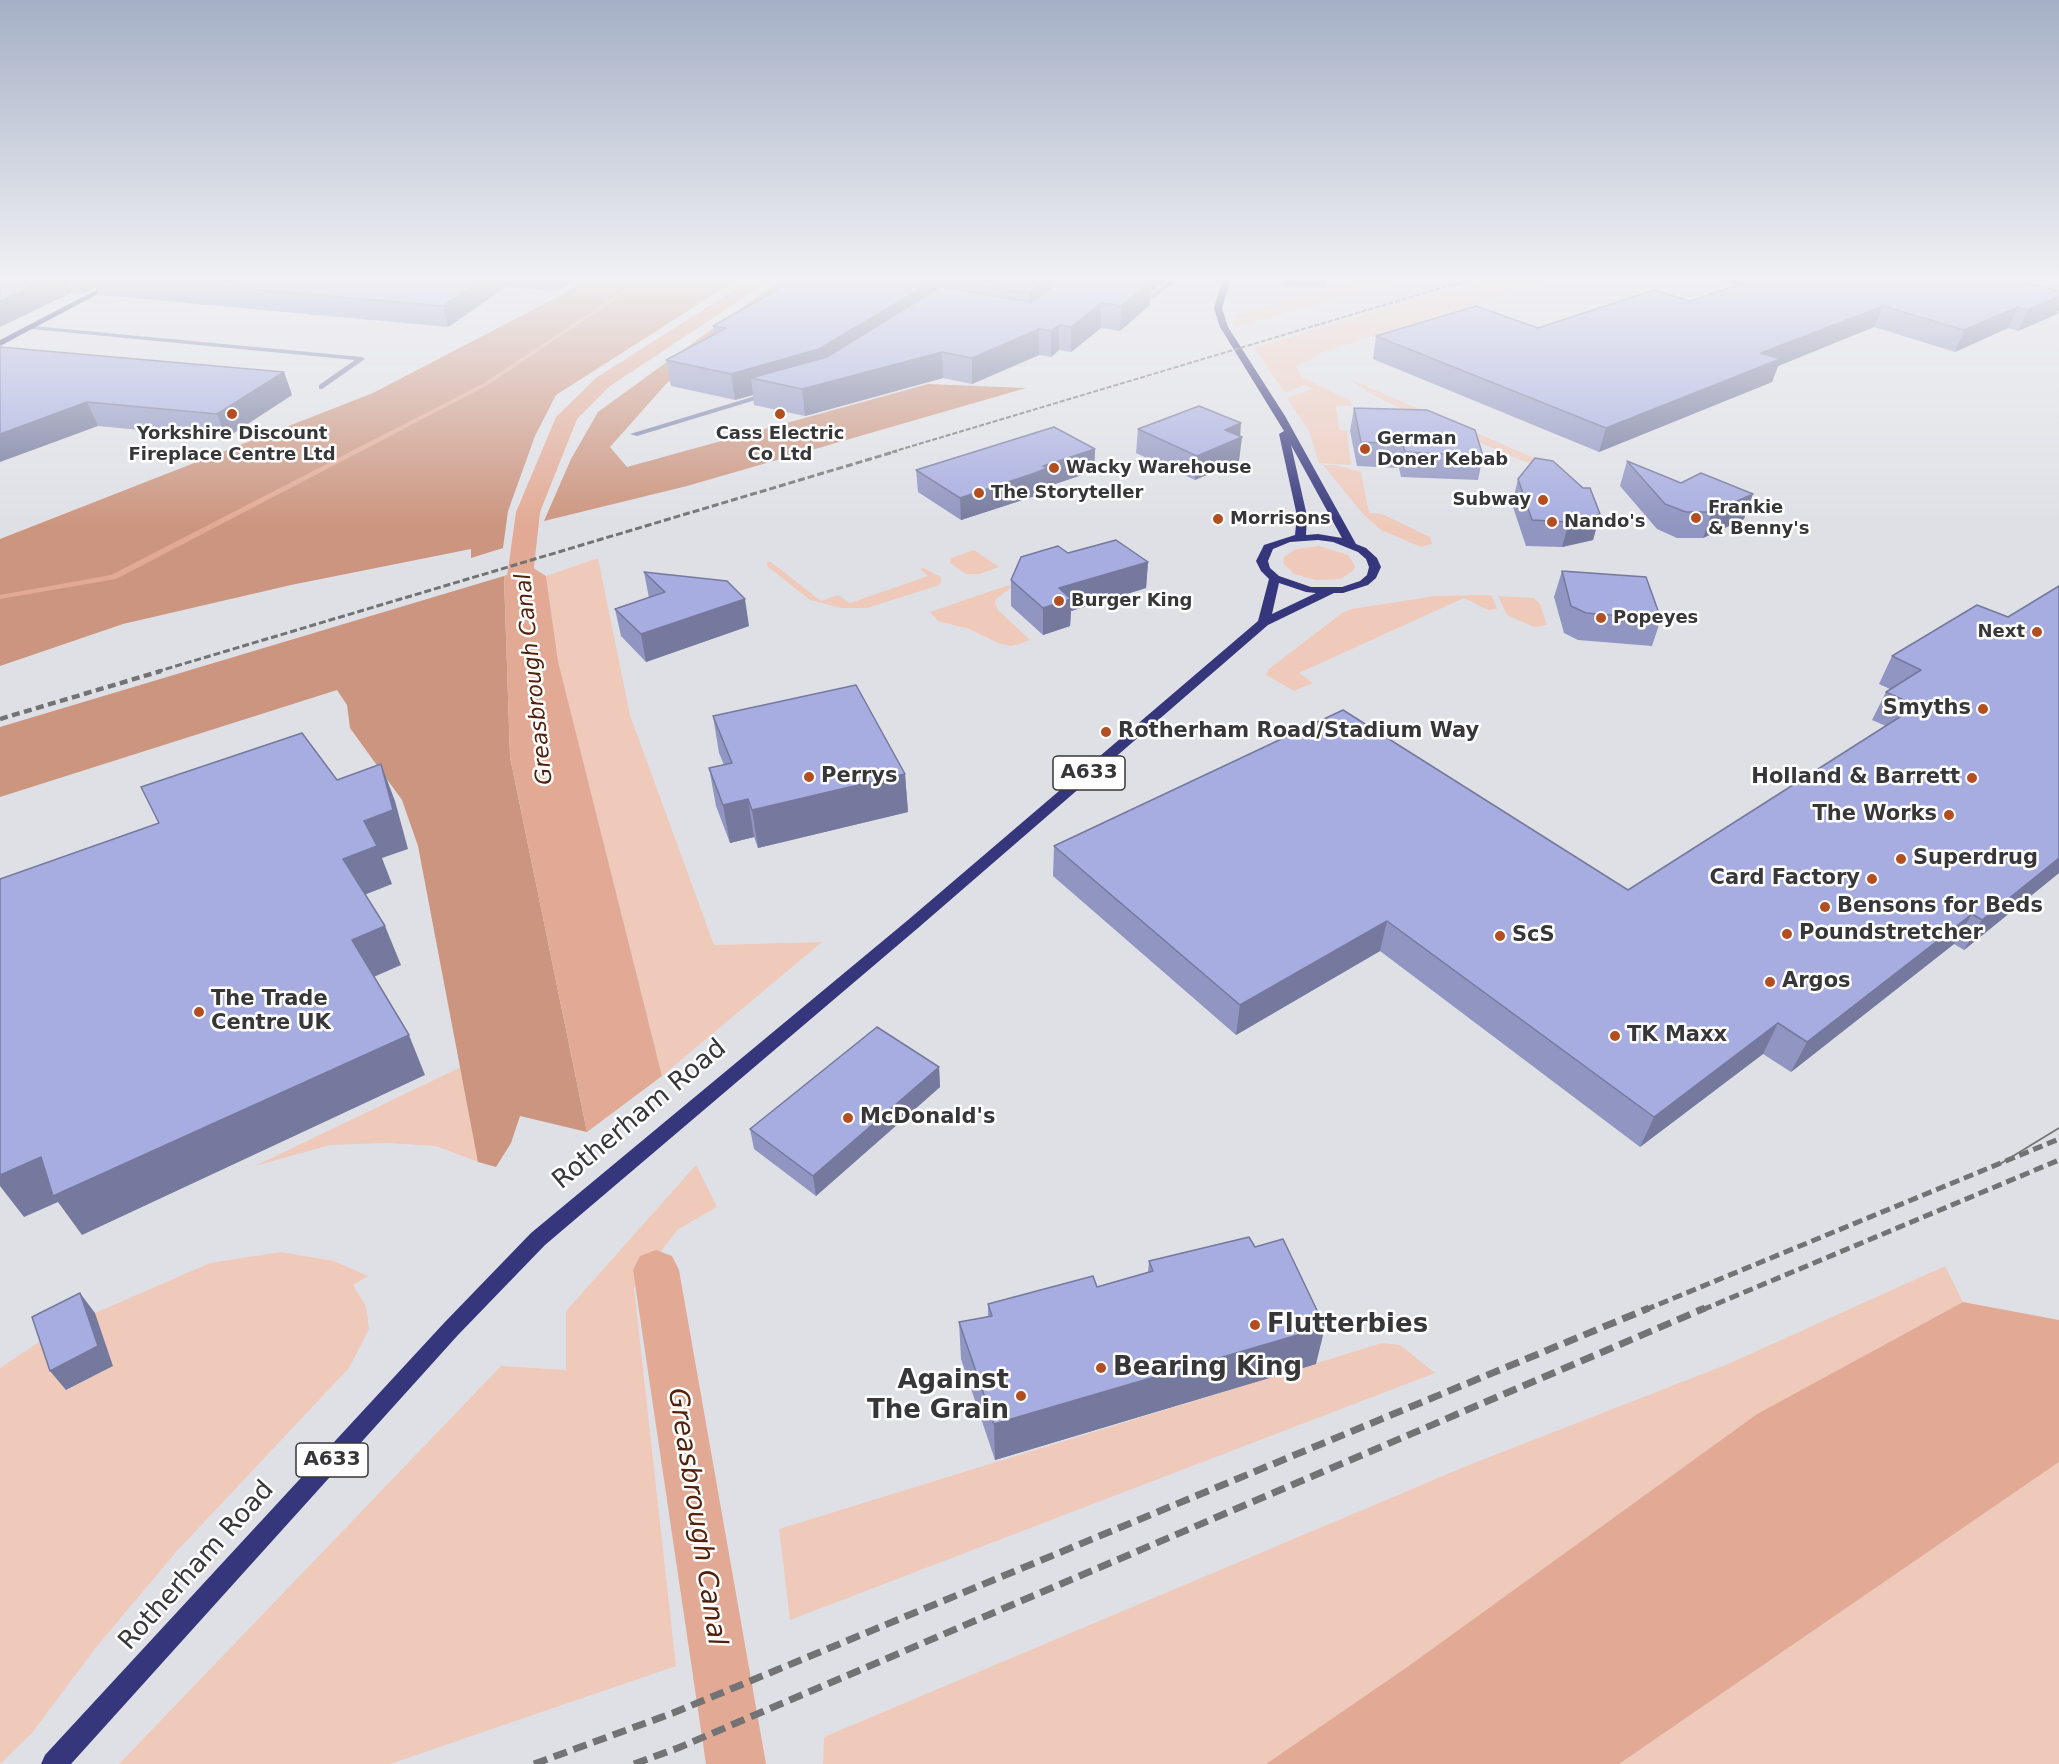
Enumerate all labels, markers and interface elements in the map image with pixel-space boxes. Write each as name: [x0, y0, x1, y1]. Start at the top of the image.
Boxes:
marker: Yorkshire Discount Fireplace Centre Ltd: [225, 407, 239, 421]
marker: Cass Electric Co Ltd: [773, 407, 787, 421]
place label: Yorkshire Discount Fireplace Centre Ltd: [128, 423, 336, 466]
place label: Cass Electric Co Ltd: [716, 423, 844, 466]
place label: German Doner Kebab: [1377, 428, 1508, 470]
marker: German Doner Kebab: [1358, 442, 1372, 456]
place label: Wacky Warehouse: [1066, 457, 1251, 479]
marker: Wacky Warehouse: [1047, 461, 1061, 475]
place label: The Storyteller: [991, 482, 1143, 504]
marker: The Storyteller: [972, 486, 986, 500]
place label: Subway: [1452, 489, 1531, 511]
marker: Subway: [1536, 493, 1550, 507]
place label: Frankie & Benny's: [1708, 497, 1809, 540]
place label: Morrisons: [1230, 508, 1331, 530]
place label: Nando's: [1564, 511, 1646, 533]
marker: Frankie & Benny's: [1689, 511, 1703, 525]
marker: Morrisons: [1211, 512, 1225, 526]
marker: Nando's: [1545, 515, 1559, 529]
water label: Greasbrough Canal: [511, 572, 559, 786]
place label: Burger King: [1071, 590, 1192, 612]
marker: Burger King: [1052, 594, 1066, 608]
place label: Popeyes: [1613, 607, 1698, 629]
marker: Popeyes: [1594, 611, 1608, 625]
place label: Next: [1978, 621, 2025, 643]
marker: Next: [2030, 625, 2044, 639]
place label: Smyths: [1883, 696, 1971, 722]
marker: Smyths: [1976, 702, 1990, 716]
place label: Rotherham Road/Stadium Way: [1118, 719, 1479, 745]
marker: Rotherham Road/Stadium Way: [1099, 725, 1113, 739]
road number: A633: [1053, 756, 1125, 790]
place label: Perrys: [821, 764, 898, 790]
place label: Holland & Barrett: [1751, 765, 1960, 791]
marker: Perrys: [802, 770, 816, 784]
marker: Holland & Barrett: [1965, 771, 1979, 785]
place label: The Works: [1813, 802, 1937, 828]
marker: The Works: [1942, 808, 1956, 822]
place label: Superdrug: [1913, 846, 2038, 872]
marker: Superdrug: [1894, 852, 1908, 866]
place label: Card Factory: [1709, 866, 1860, 892]
marker: Card Factory: [1865, 872, 1879, 886]
place label: Bensons for Beds: [1837, 894, 2043, 920]
marker: Bensons for Beds: [1818, 900, 1832, 914]
place label: Poundstretcher: [1799, 921, 1983, 947]
place label: ScS: [1512, 923, 1555, 949]
marker: Poundstretcher: [1780, 927, 1794, 941]
marker: ScS: [1493, 929, 1507, 943]
place label: Argos: [1782, 969, 1851, 995]
marker: Argos: [1763, 975, 1777, 989]
place label: The Trade Centre UK: [211, 987, 331, 1037]
marker: The Trade Centre UK: [192, 1005, 206, 1019]
place label: TK Maxx: [1627, 1023, 1727, 1049]
marker: TK Maxx: [1608, 1029, 1622, 1043]
street label: Rotherham Road: [547, 1033, 733, 1197]
place label: McDonald's: [860, 1105, 995, 1131]
marker: McDonald's: [841, 1111, 855, 1125]
place label: Flutterbies: [1267, 1309, 1428, 1341]
marker: Flutterbies: [1248, 1318, 1262, 1332]
place label: Bearing King: [1113, 1352, 1302, 1384]
marker: Bearing King: [1094, 1361, 1108, 1375]
place label: Against The Grain: [867, 1365, 1009, 1426]
water label: Greasbrough Canal: [660, 1386, 732, 1648]
marker: Against The Grain: [1014, 1389, 1028, 1403]
road number: A633: [296, 1443, 368, 1477]
street label: Rotherham Road: [113, 1475, 281, 1657]

